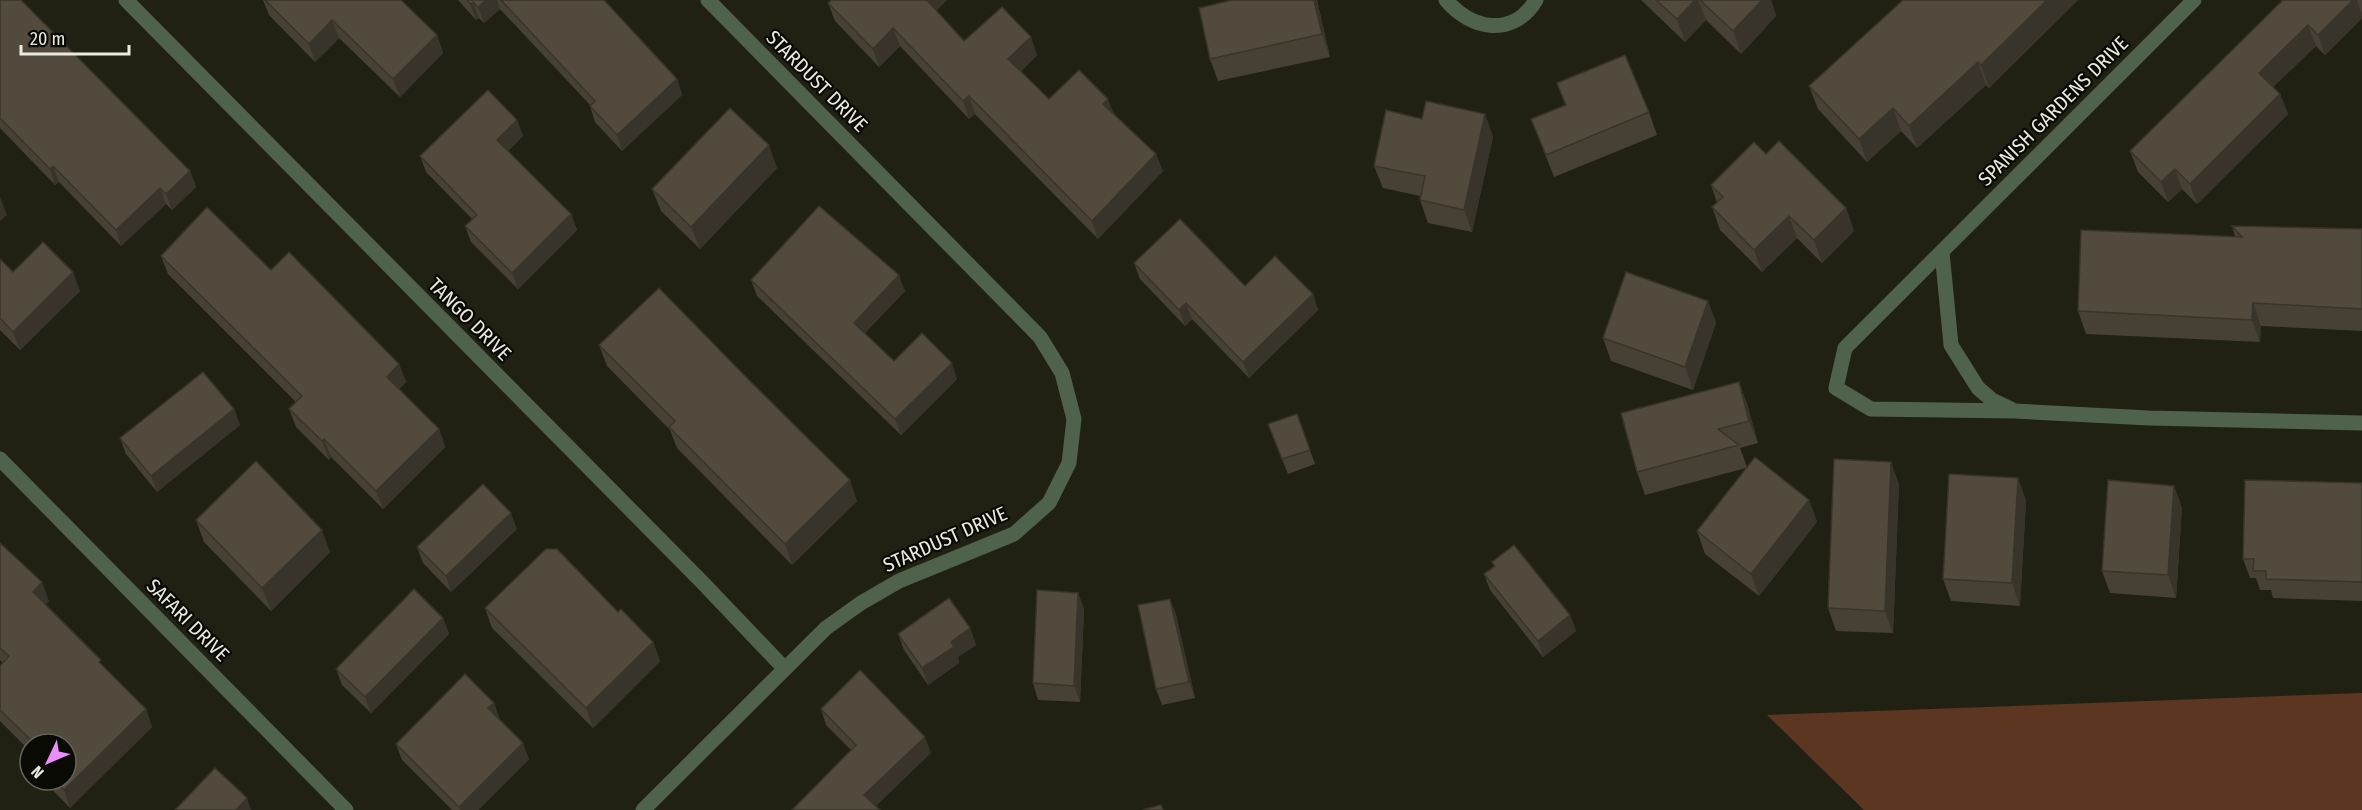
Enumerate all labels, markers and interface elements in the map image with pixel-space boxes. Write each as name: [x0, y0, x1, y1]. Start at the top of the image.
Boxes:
scale bar: [21, 18, 129, 56]
street label: STARDUST DRIVE: [761, 25, 873, 137]
text: 20 m: [30, 28, 65, 50]
street label: SPANISH GARDENS DRIVE: [1973, 31, 2133, 191]
street label: TANGO DRIVE: [424, 273, 516, 365]
street label: STARDUST DRIVE: [879, 501, 1011, 577]
street label: SAFARI DRIVE: [142, 574, 234, 666]
north arrow: [18, 732, 78, 792]
text: N: [27, 762, 48, 782]

